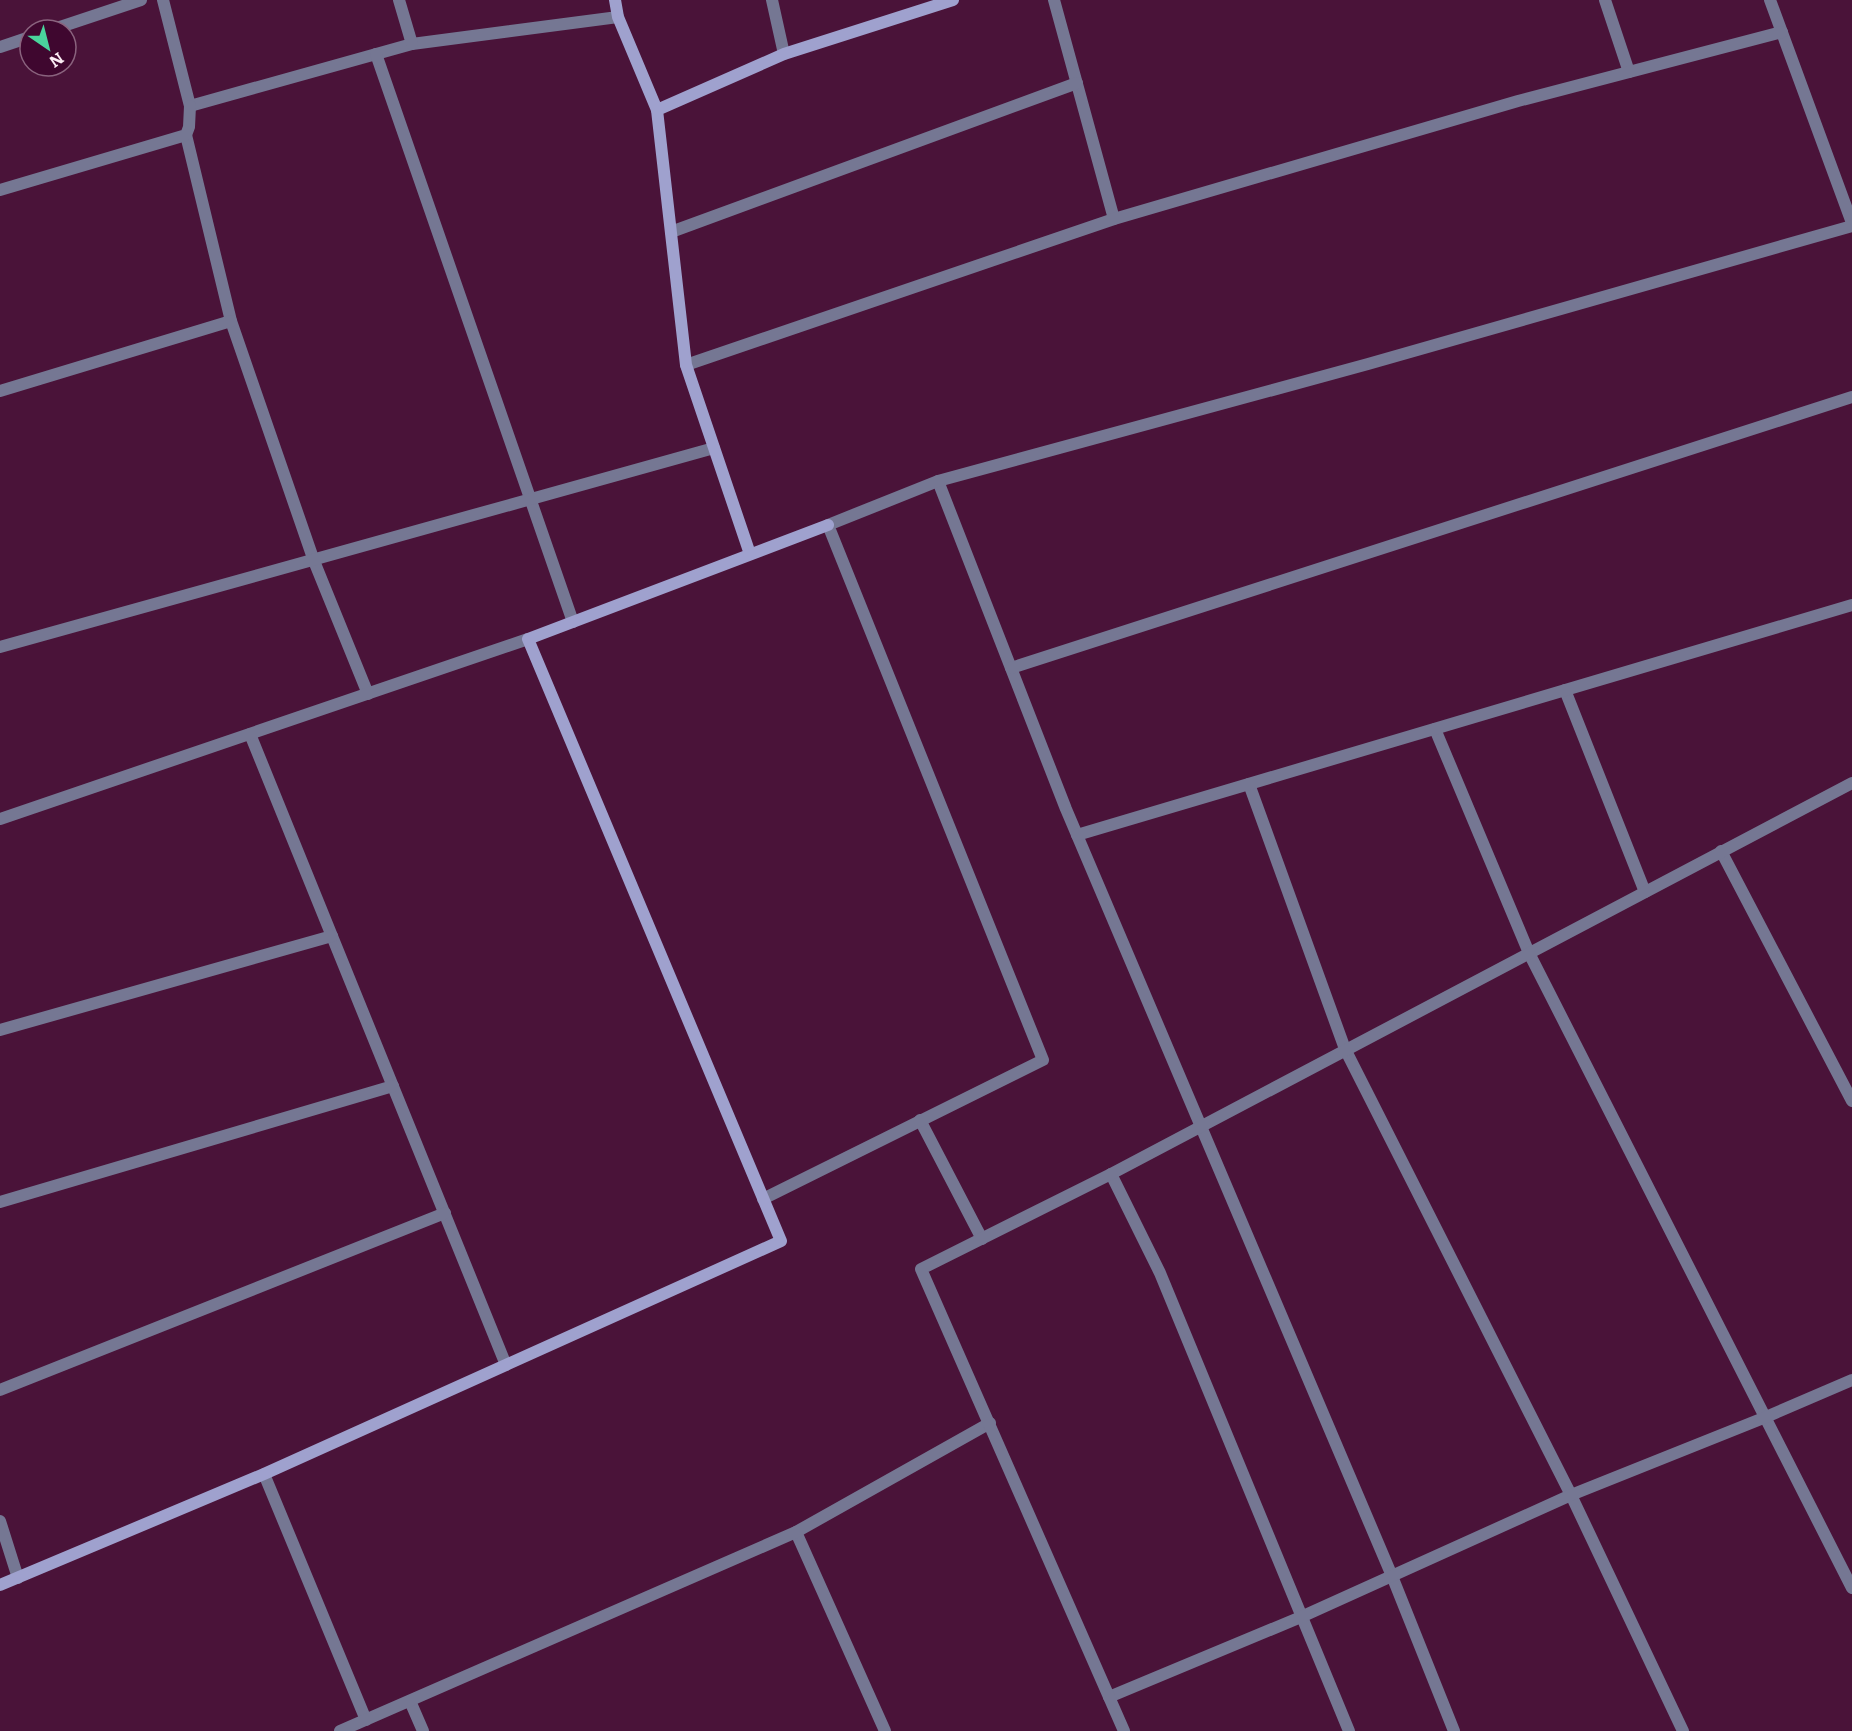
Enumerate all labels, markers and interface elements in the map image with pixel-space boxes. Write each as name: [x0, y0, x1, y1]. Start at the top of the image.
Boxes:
north arrow: [18, 18, 78, 78]
text: N: [45, 47, 70, 75]

